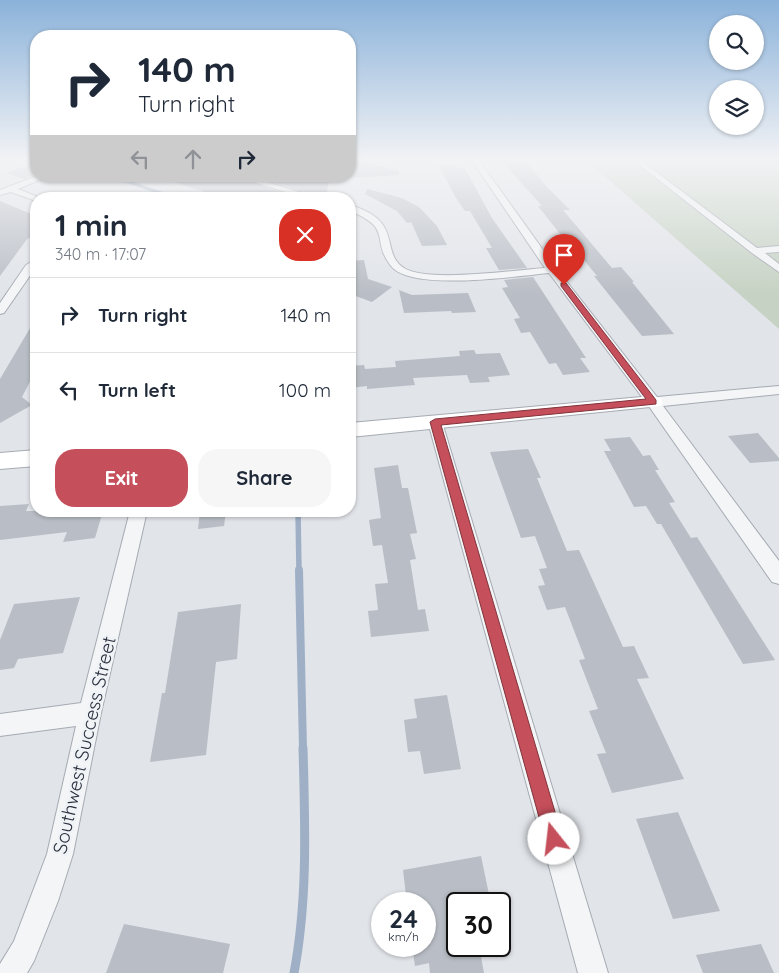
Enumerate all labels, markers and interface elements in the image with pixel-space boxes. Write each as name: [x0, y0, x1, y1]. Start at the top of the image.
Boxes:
map controls: [709, 15, 764, 135]
button: search: [709, 15, 764, 70]
text: 140 m: [138, 47, 236, 91]
icon: right: [55, 50, 120, 115]
button: layers: [709, 80, 764, 135]
text: Turn right: [138, 90, 235, 118]
icon: left: [126, 145, 154, 173]
icon: ahead: [179, 145, 207, 173]
icon: right: [232, 145, 260, 173]
text: 1 min: [55, 206, 128, 244]
button: close: [279, 209, 331, 261]
pin: [543, 234, 585, 285]
icon: arrive: [550, 241, 578, 269]
text: 340 m · 17:07: [55, 244, 146, 264]
icon: right: [55, 301, 83, 329]
text: Turn right: [98, 303, 187, 327]
text: 140 m: [280, 303, 331, 327]
icon: left: [55, 376, 83, 404]
text: Turn left: [98, 378, 176, 402]
text: 100 m: [279, 378, 331, 402]
button: Exit: [55, 449, 188, 507]
button: Share: [198, 449, 331, 507]
street label: Southwest Success Street: [47, 634, 121, 856]
position arrow: [527, 812, 579, 864]
speed limit sign: 30: [446, 892, 511, 957]
text: 24: [389, 903, 418, 934]
text: km/h: [388, 929, 419, 944]

